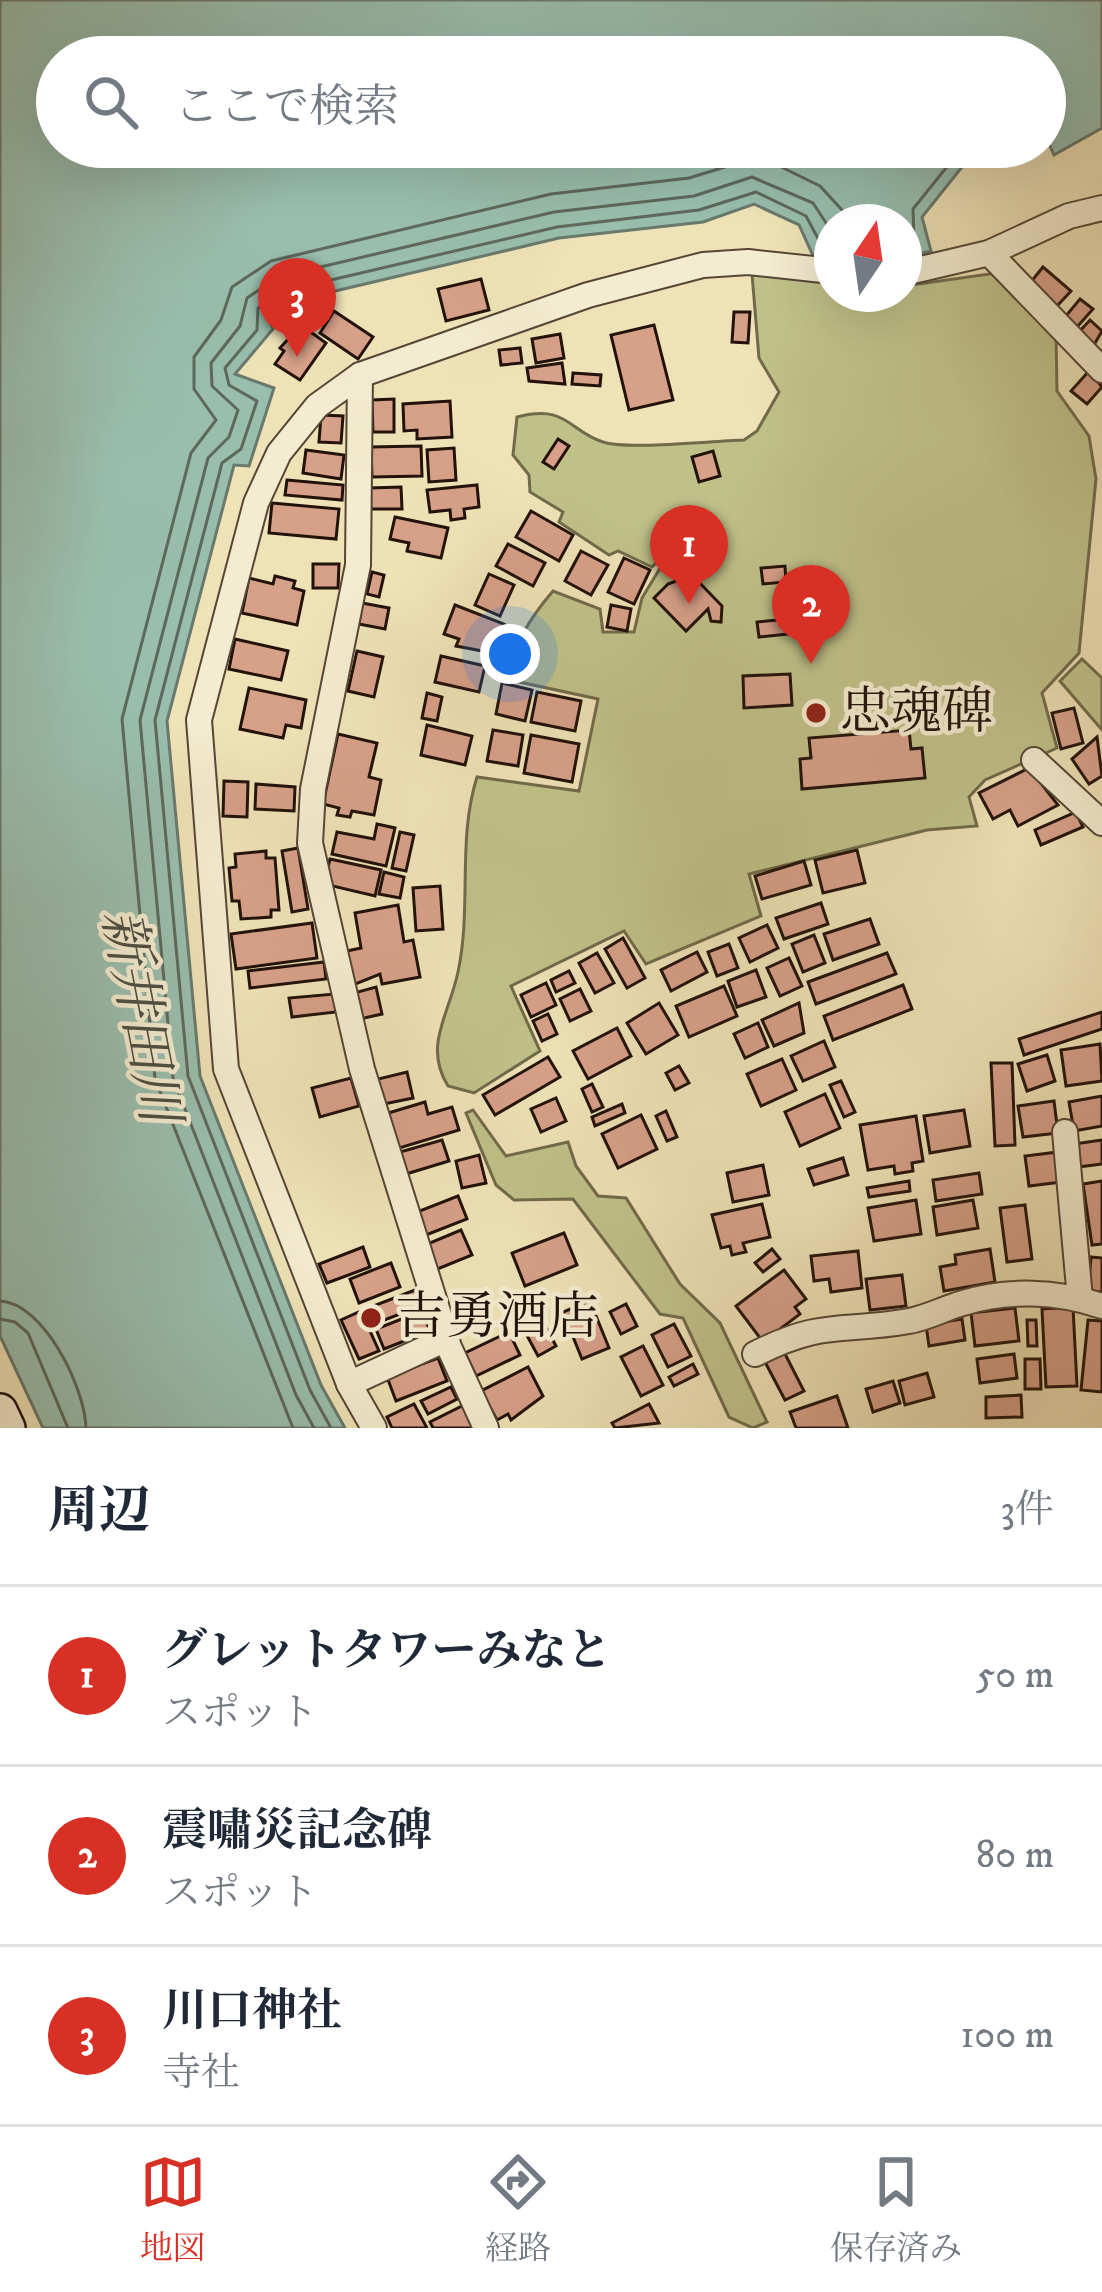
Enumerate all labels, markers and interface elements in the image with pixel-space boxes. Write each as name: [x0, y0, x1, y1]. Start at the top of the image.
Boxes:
search box: [36, 36, 1066, 168]
icon: search: [78, 69, 144, 135]
text: ここで検索: [174, 80, 399, 136]
north arrow: [814, 204, 922, 312]
pin: 3: [258, 258, 336, 357]
pin: 1: [650, 505, 728, 604]
pin: 2: [772, 565, 850, 664]
your location: [480, 624, 540, 684]
place label: 忠魂碑: [840, 681, 993, 745]
marker: 忠魂碑: [803, 700, 829, 726]
water label: 新井田川: [86, 904, 193, 1133]
place label: 吉勇酒店: [395, 1286, 599, 1350]
marker: 吉勇酒店: [358, 1305, 384, 1331]
text: 周辺: [48, 1480, 150, 1544]
text: 3件: [1000, 1486, 1054, 1535]
text: グレットタワーみなと: [162, 1624, 612, 1680]
text: 1: [80, 1651, 94, 1700]
text: 50 m: [976, 1651, 1054, 1700]
text: スポット: [162, 1689, 318, 1738]
text: 震嘯災記念碑: [162, 1804, 432, 1860]
text: 2: [77, 1831, 97, 1880]
text: 80 m: [976, 1831, 1054, 1880]
text: スポット: [162, 1869, 318, 1918]
text: 川口神社: [162, 1984, 342, 2040]
text: 3: [80, 2011, 94, 2060]
text: 100 m: [960, 2011, 1054, 2060]
text: 寺社: [162, 2049, 240, 2098]
tab: 地図: [140, 2149, 206, 2270]
tab: 経路: [485, 2149, 551, 2270]
tab: 保存済み: [830, 2149, 962, 2270]

